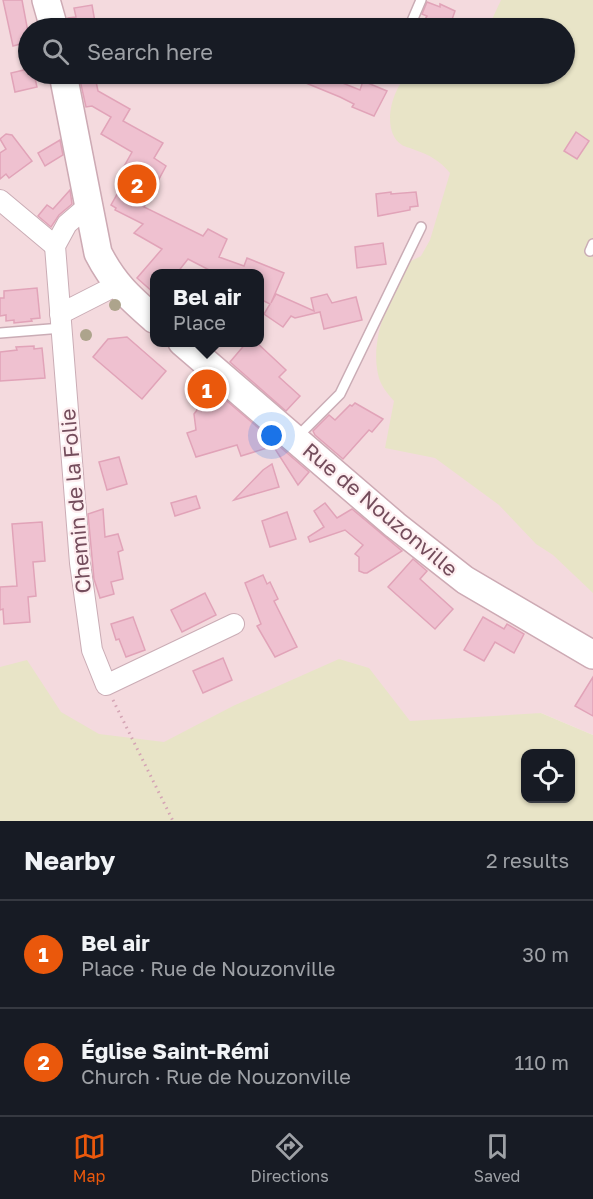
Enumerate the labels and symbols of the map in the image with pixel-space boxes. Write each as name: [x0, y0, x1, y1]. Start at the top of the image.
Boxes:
pin: 2: [118, 162, 156, 207]
pin: 1: [188, 366, 226, 412]
street label: Chemin de la Folie: [54, 408, 96, 595]
your location: [257, 421, 286, 450]
street label: Rue de Nouzonville: [298, 437, 463, 582]

